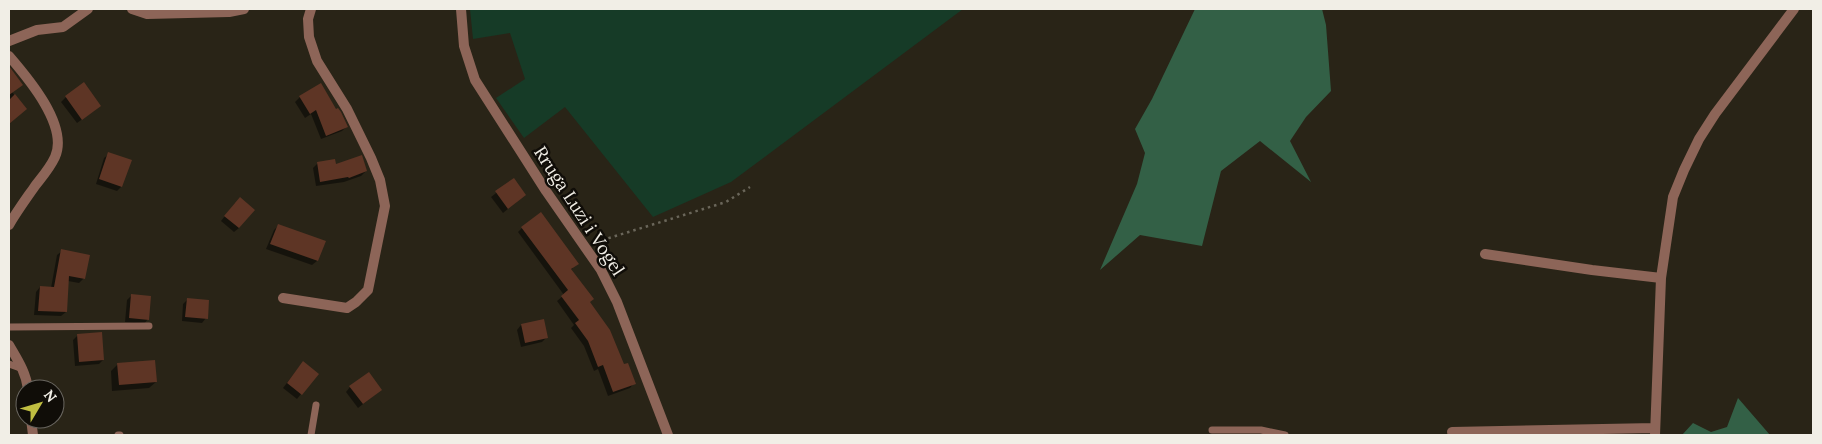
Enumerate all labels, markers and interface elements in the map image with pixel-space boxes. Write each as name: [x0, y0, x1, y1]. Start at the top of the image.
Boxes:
street label: Rruga Luzi i Vogel: [529, 142, 630, 280]
north arrow: [15, 379, 65, 429]
text: N: [40, 386, 61, 406]

